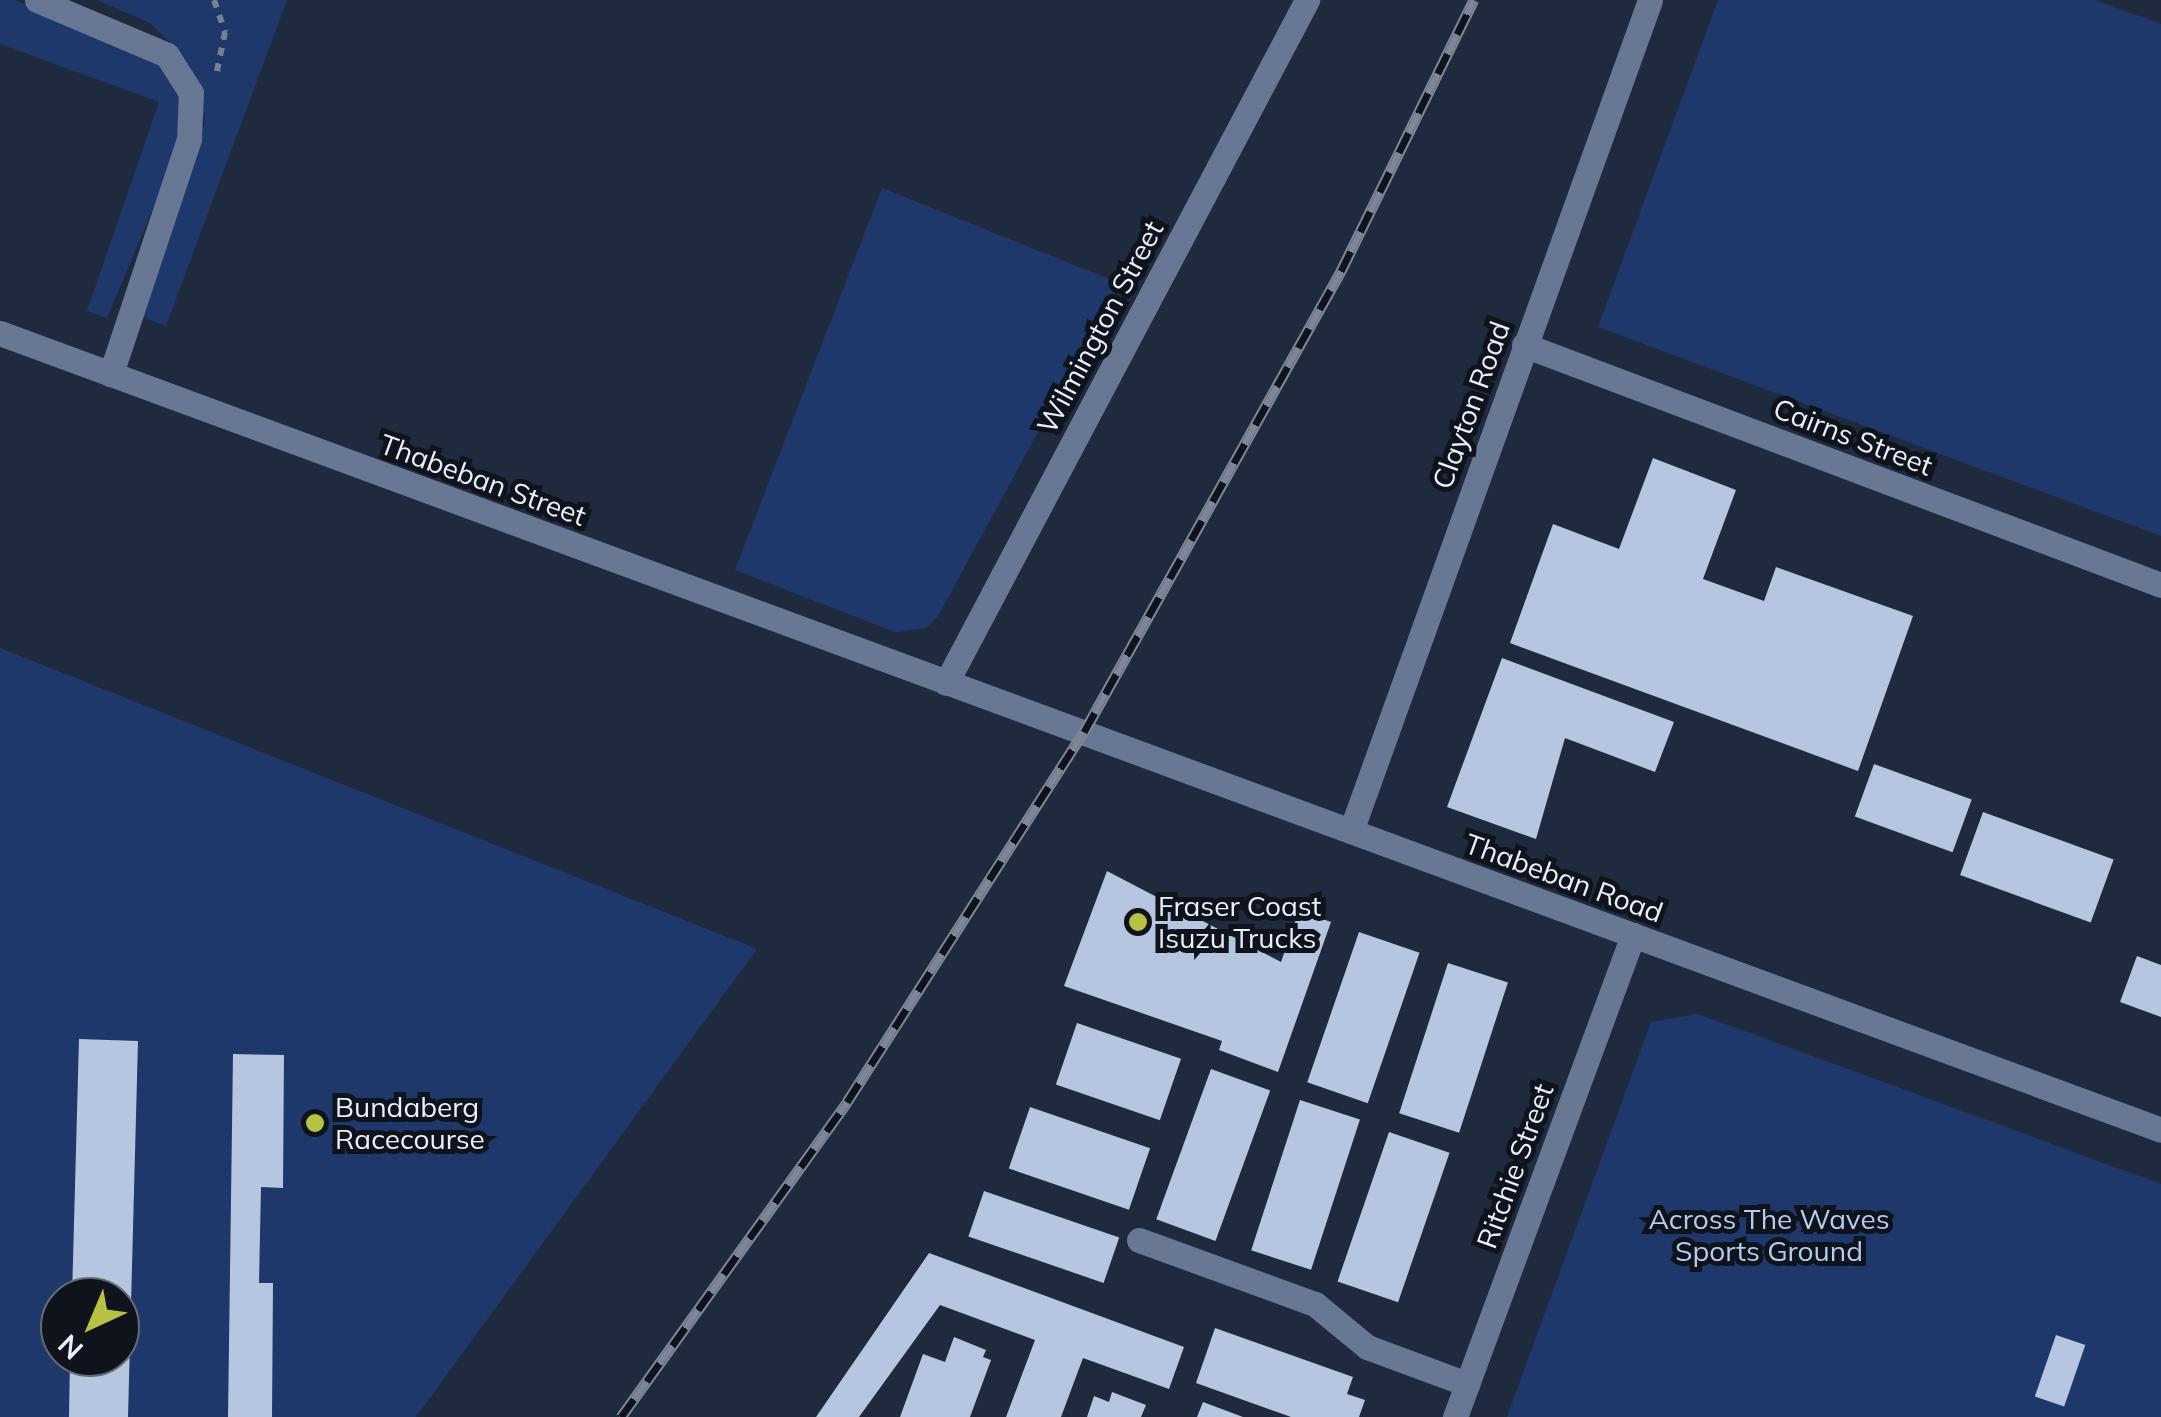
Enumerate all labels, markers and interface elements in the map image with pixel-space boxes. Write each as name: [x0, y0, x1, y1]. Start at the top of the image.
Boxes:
street label: Wilmington Street: [1030, 215, 1170, 439]
street label: Clayton Road: [1425, 317, 1517, 493]
street label: Cairns Street: [1769, 391, 1937, 483]
street label: Thabeban Street: [375, 427, 591, 533]
street label: Thabeban Road: [1460, 827, 1668, 929]
place label: Fraser Coast Isuzu Trucks: [1158, 889, 1321, 955]
marker: Fraser Coast Isuzu Trucks: [1127, 911, 1149, 933]
street label: Ritchie Street: [1470, 1079, 1560, 1253]
place label: Bundaberg Racecourse: [335, 1090, 485, 1156]
marker: Bundaberg Racecourse: [304, 1112, 326, 1134]
park label: Across The Waves Sports Ground: [1648, 1202, 1890, 1268]
north arrow: [40, 1277, 140, 1377]
text: N: [50, 1328, 90, 1367]

